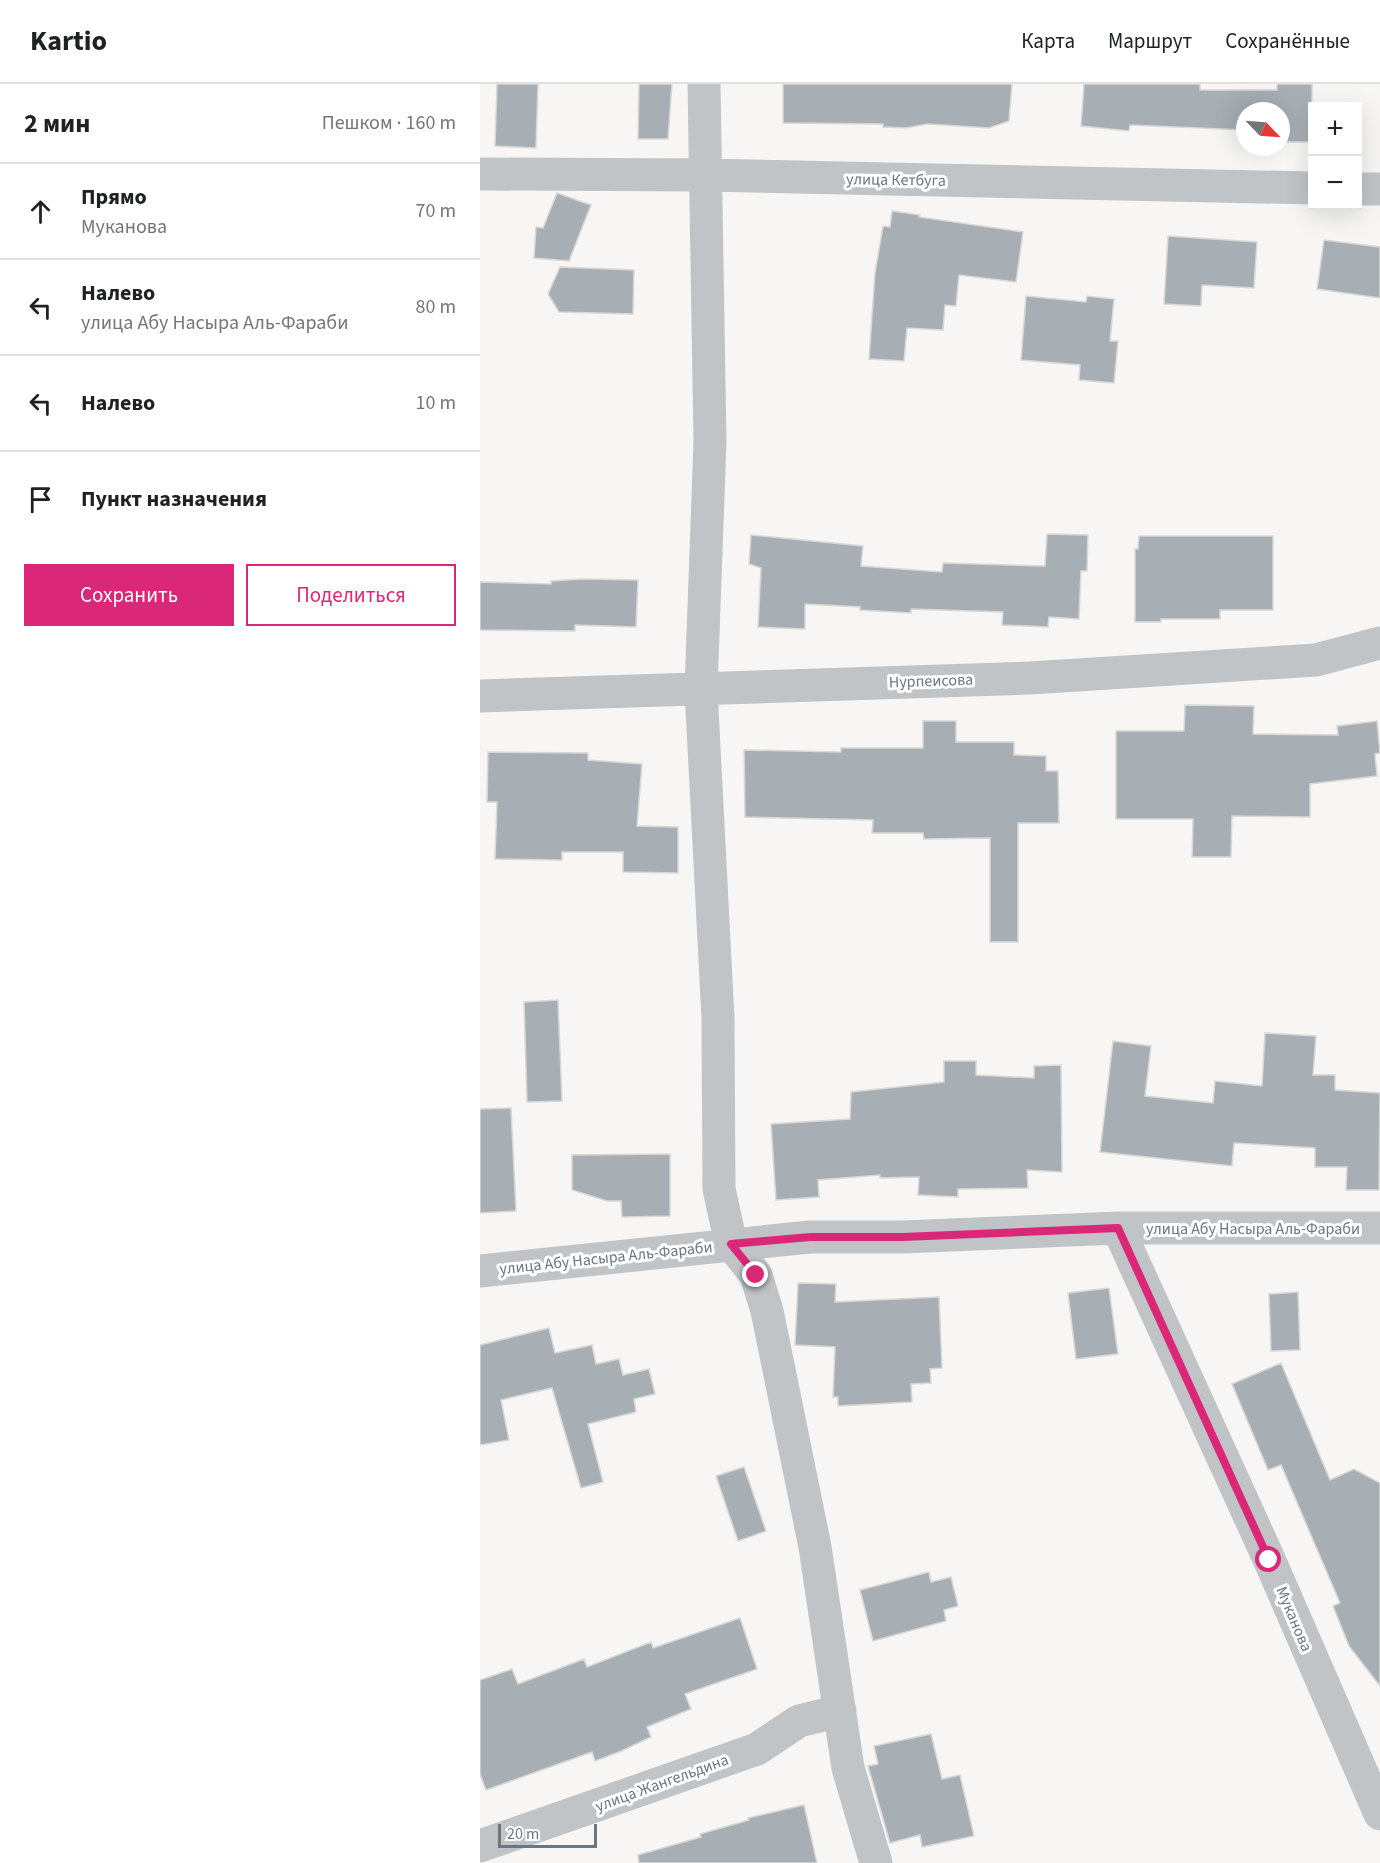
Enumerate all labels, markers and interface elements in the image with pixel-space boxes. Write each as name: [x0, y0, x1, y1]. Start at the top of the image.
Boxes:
text: Kartio: [30, 21, 107, 61]
text: Карта: [1021, 26, 1075, 56]
text: Маршрут: [1108, 26, 1192, 56]
text: Сохранённые: [1225, 26, 1350, 56]
north arrow: [1236, 102, 1290, 156]
map controls: [1308, 102, 1362, 210]
button: +: [1308, 102, 1362, 156]
text: 2 мин: [24, 105, 90, 142]
text: Пешком · 160 m: [322, 109, 456, 137]
button: −: [1308, 156, 1362, 210]
street label: улица Кетбуга: [846, 168, 946, 192]
text: Прямо: [81, 181, 147, 213]
icon: ahead: [24, 195, 57, 228]
text: 70 m: [416, 197, 456, 225]
text: Муканова: [81, 213, 167, 241]
text: Налево: [81, 277, 155, 309]
icon: left: [24, 291, 57, 324]
text: 80 m: [416, 293, 456, 321]
text: улица Абу Насыра Аль-Фараби: [81, 309, 348, 337]
icon: left: [24, 387, 57, 420]
text: Налево: [81, 387, 155, 419]
text: 10 m: [416, 389, 456, 417]
icon: arrive: [24, 483, 57, 516]
text: Пункт назначения: [81, 483, 267, 515]
button: Сохранить: [24, 564, 234, 626]
button: Поделиться: [246, 564, 456, 626]
street label: Нурпеисова: [888, 669, 974, 693]
street label: улица Абу Насыра Аль-Фараби: [1146, 1218, 1360, 1240]
street label: улица Абу Насыра Аль-Фараби: [498, 1236, 714, 1280]
route end: [742, 1261, 768, 1287]
route start: [1255, 1546, 1281, 1572]
street label: Муканова: [1270, 1583, 1318, 1655]
street label: улица Жангельдина: [592, 1749, 732, 1817]
scale bar: [498, 1821, 597, 1848]
text: 20 m: [507, 1823, 539, 1845]

